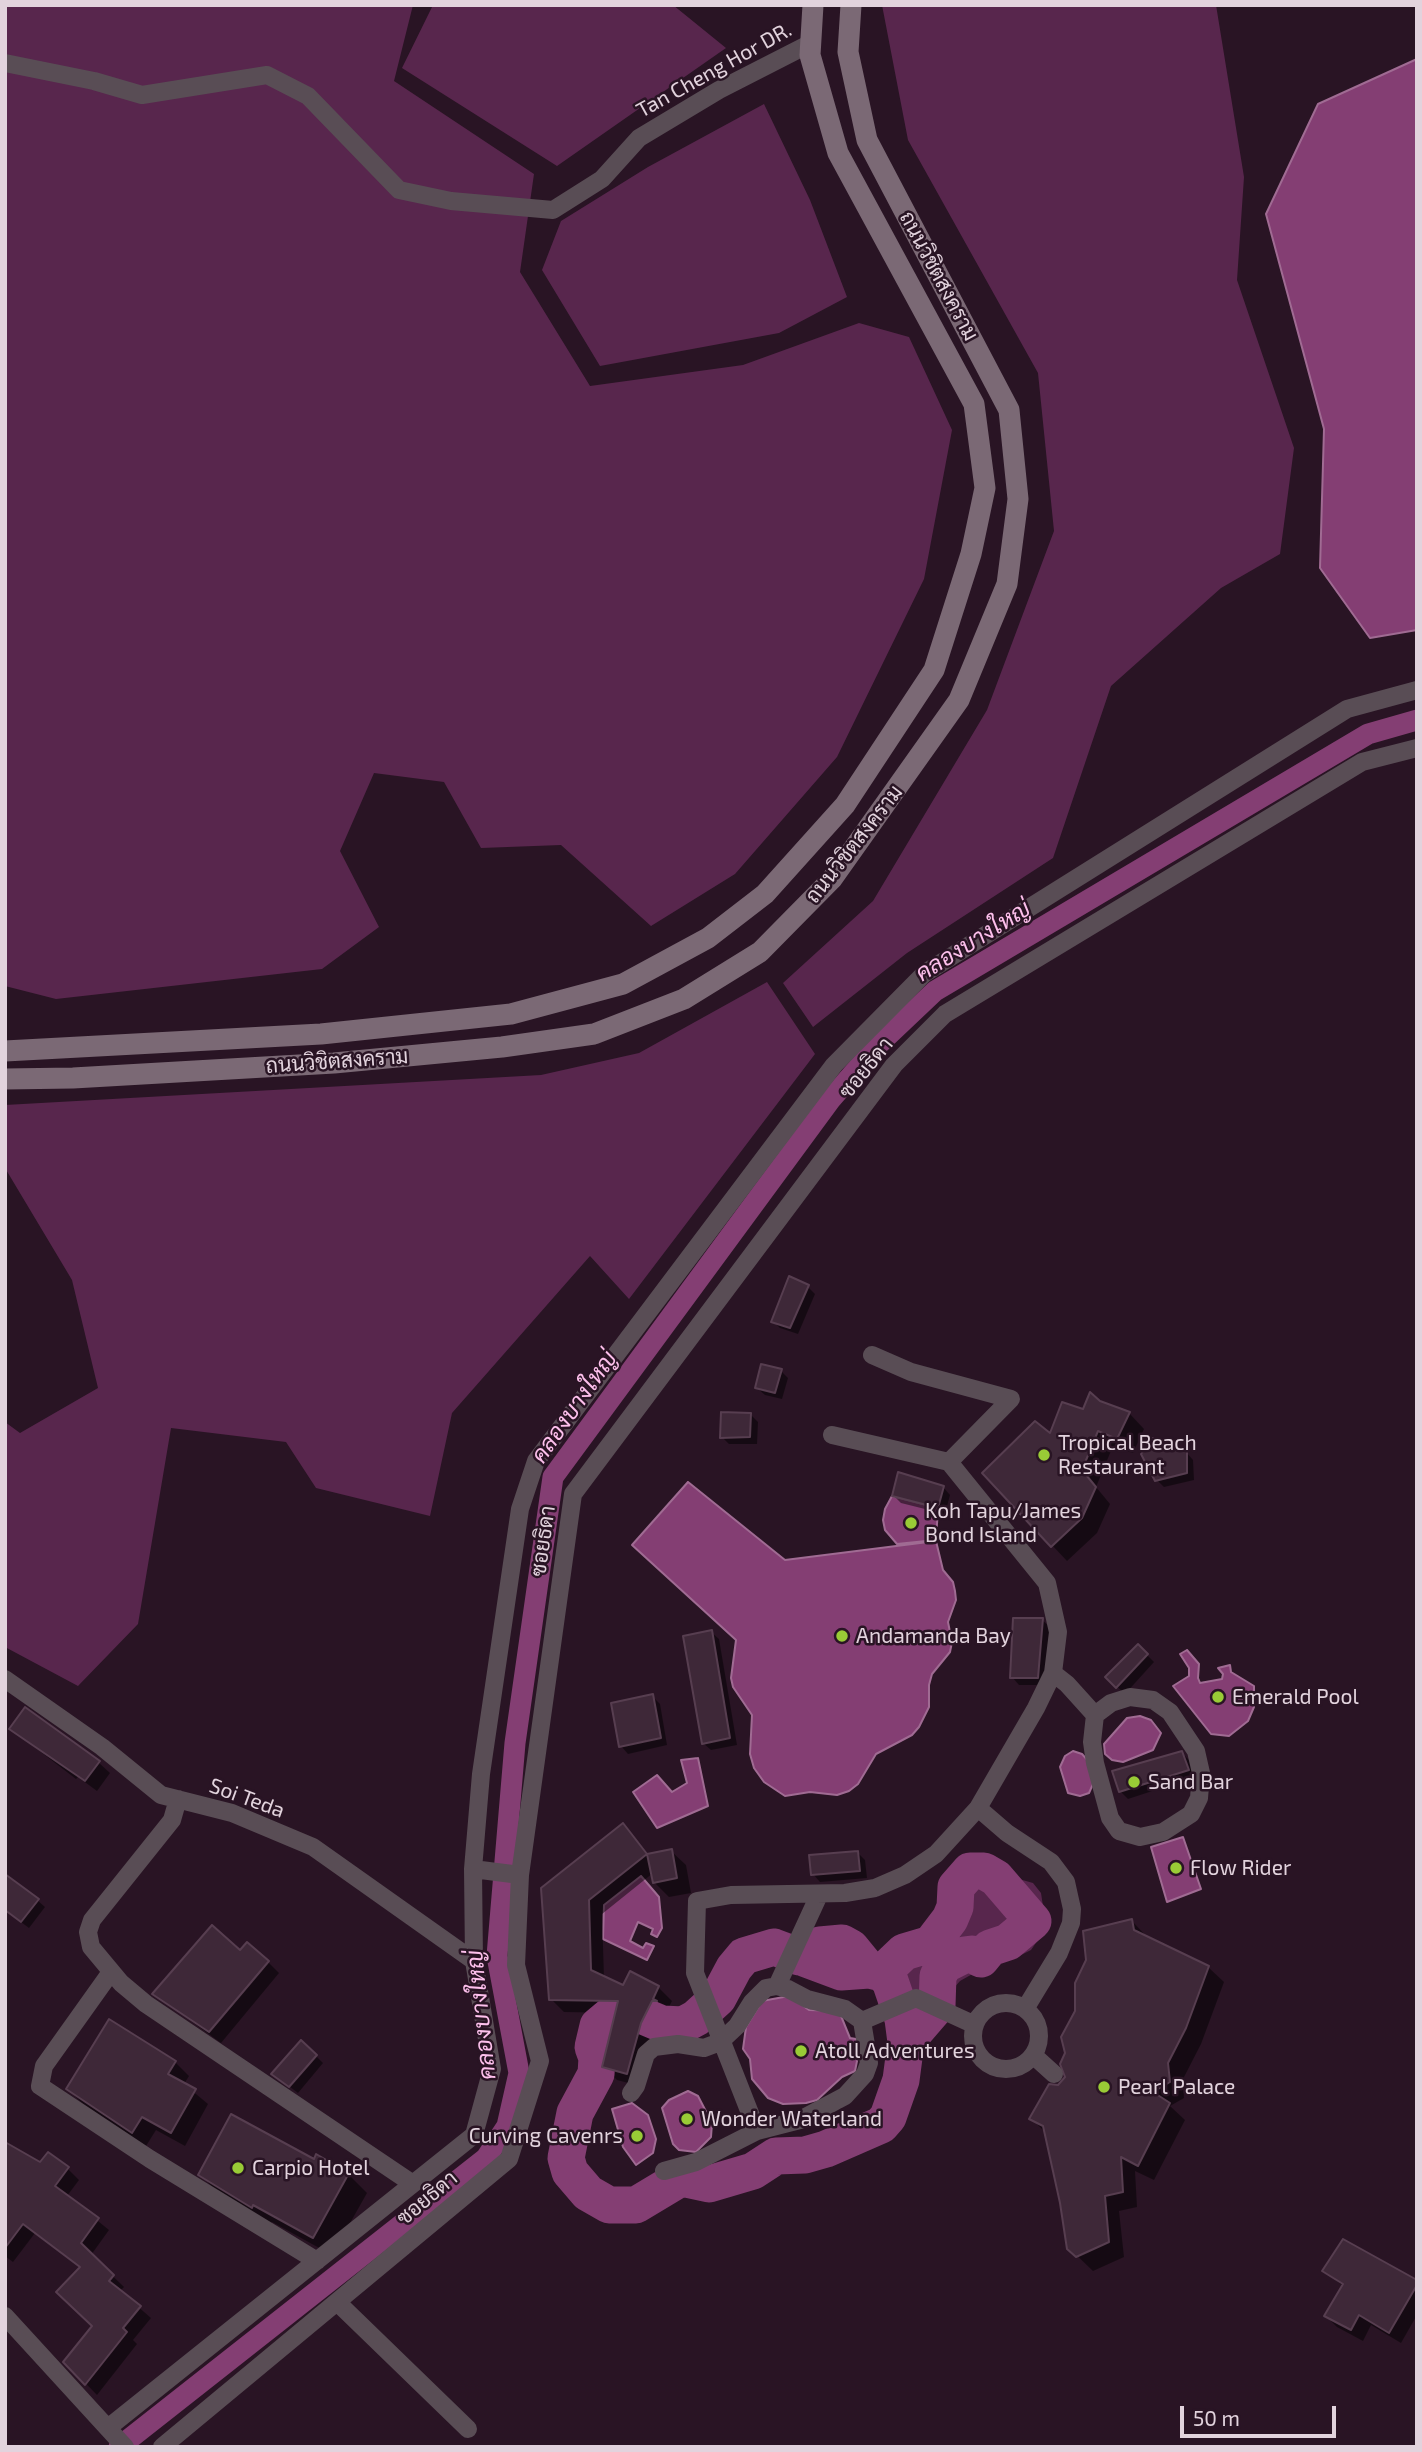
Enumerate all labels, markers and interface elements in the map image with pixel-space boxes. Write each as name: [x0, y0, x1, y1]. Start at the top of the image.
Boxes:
street label: Tan Cheng Hor DR.: [632, 17, 796, 123]
street label: ถนนวิชิตสงคราม: [894, 207, 984, 345]
street label: ถนนวิชิตสงคราม: [800, 780, 908, 908]
water label: คลองบางใหญ่: [910, 895, 1036, 987]
street label: ซอยธิดา: [834, 1032, 898, 1104]
street label: ถนนวิชิตสงคราม: [265, 1043, 409, 1079]
water label: คลองบางใหญ่: [525, 1346, 623, 1468]
place label: Tropical Beach Restaurant: [1058, 1430, 1197, 1480]
marker: Tropical Beach Restaurant: [1036, 1447, 1052, 1463]
place label: Koh Tapu/James Bond Island: [925, 1498, 1081, 1548]
street label: ซอยธิดา: [526, 1504, 560, 1578]
marker: Koh Tapu/James Bond Island: [903, 1515, 919, 1531]
place label: Andamanda Bay: [856, 1623, 1011, 1649]
marker: Andamanda Bay: [834, 1628, 850, 1644]
place label: Emerald Pool: [1232, 1684, 1359, 1710]
marker: Emerald Pool: [1210, 1689, 1226, 1705]
place label: Sand Bar: [1148, 1769, 1233, 1795]
street label: Soi Teda: [206, 1773, 288, 1823]
marker: Sand Bar: [1126, 1774, 1142, 1790]
place label: Flow Rider: [1190, 1855, 1291, 1881]
marker: Flow Rider: [1168, 1860, 1184, 1876]
water label: คลองบางใหญ่: [460, 1949, 502, 2081]
place label: Atoll Adventures: [815, 2038, 975, 2064]
marker: Atoll Adventures: [793, 2043, 809, 2059]
place label: Pearl Palace: [1118, 2074, 1235, 2100]
marker: Pearl Palace: [1096, 2079, 1112, 2095]
place label: Wonder Waterland: [701, 2106, 882, 2132]
marker: Wonder Waterland: [679, 2111, 695, 2127]
place label: Curving Cavenrs: [469, 2123, 623, 2149]
marker: Curving Cavenrs: [629, 2128, 645, 2144]
place label: Carpio Hotel: [252, 2155, 369, 2181]
marker: Carpio Hotel: [230, 2160, 246, 2176]
street label: ซอยธิดา: [392, 2165, 462, 2231]
scale bar: [1184, 2392, 1340, 2436]
text: 50 m: [1193, 2405, 1240, 2430]

